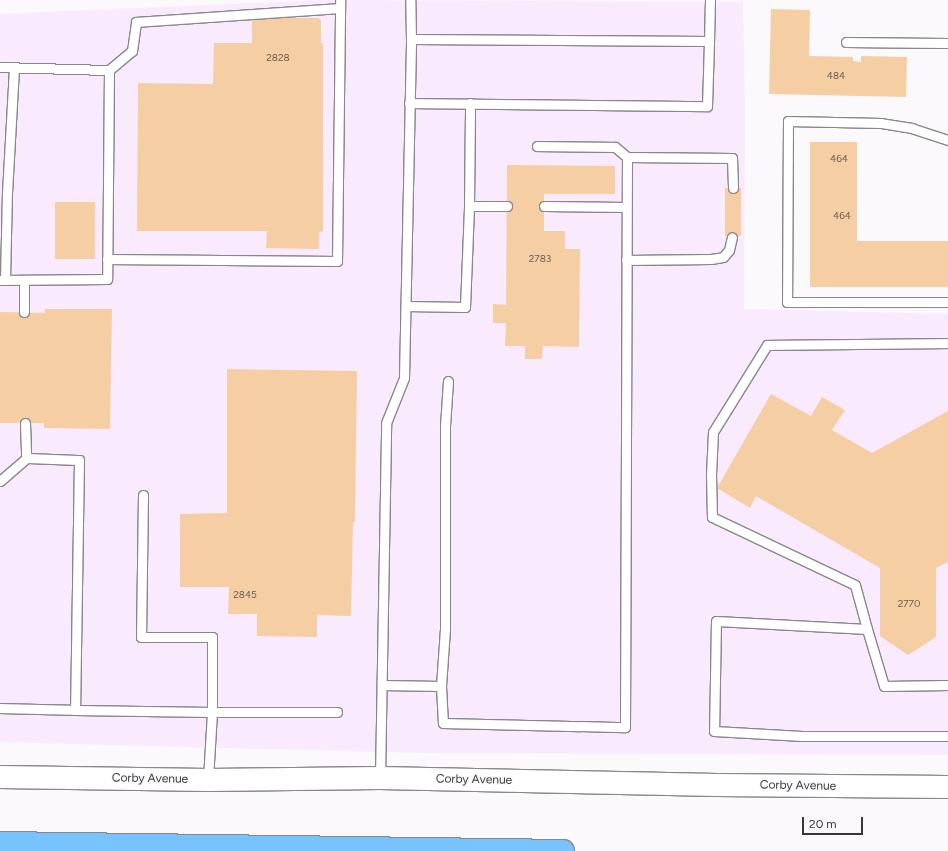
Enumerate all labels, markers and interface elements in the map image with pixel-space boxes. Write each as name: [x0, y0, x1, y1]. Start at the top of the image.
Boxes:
house number: 2828: [266, 52, 290, 64]
house number: 484: [827, 70, 845, 82]
house number: 464: [830, 153, 848, 165]
house number: 464: [833, 210, 851, 222]
house number: 2783: [529, 253, 551, 265]
house number: 2845: [233, 589, 257, 601]
house number: 2770: [898, 598, 920, 610]
street label: Corby Avenue: [112, 771, 188, 787]
street label: Corby Avenue: [436, 772, 512, 788]
street label: Corby Avenue: [760, 778, 836, 794]
scale bar: [804, 809, 865, 835]
text: 20 m: [809, 817, 837, 831]

